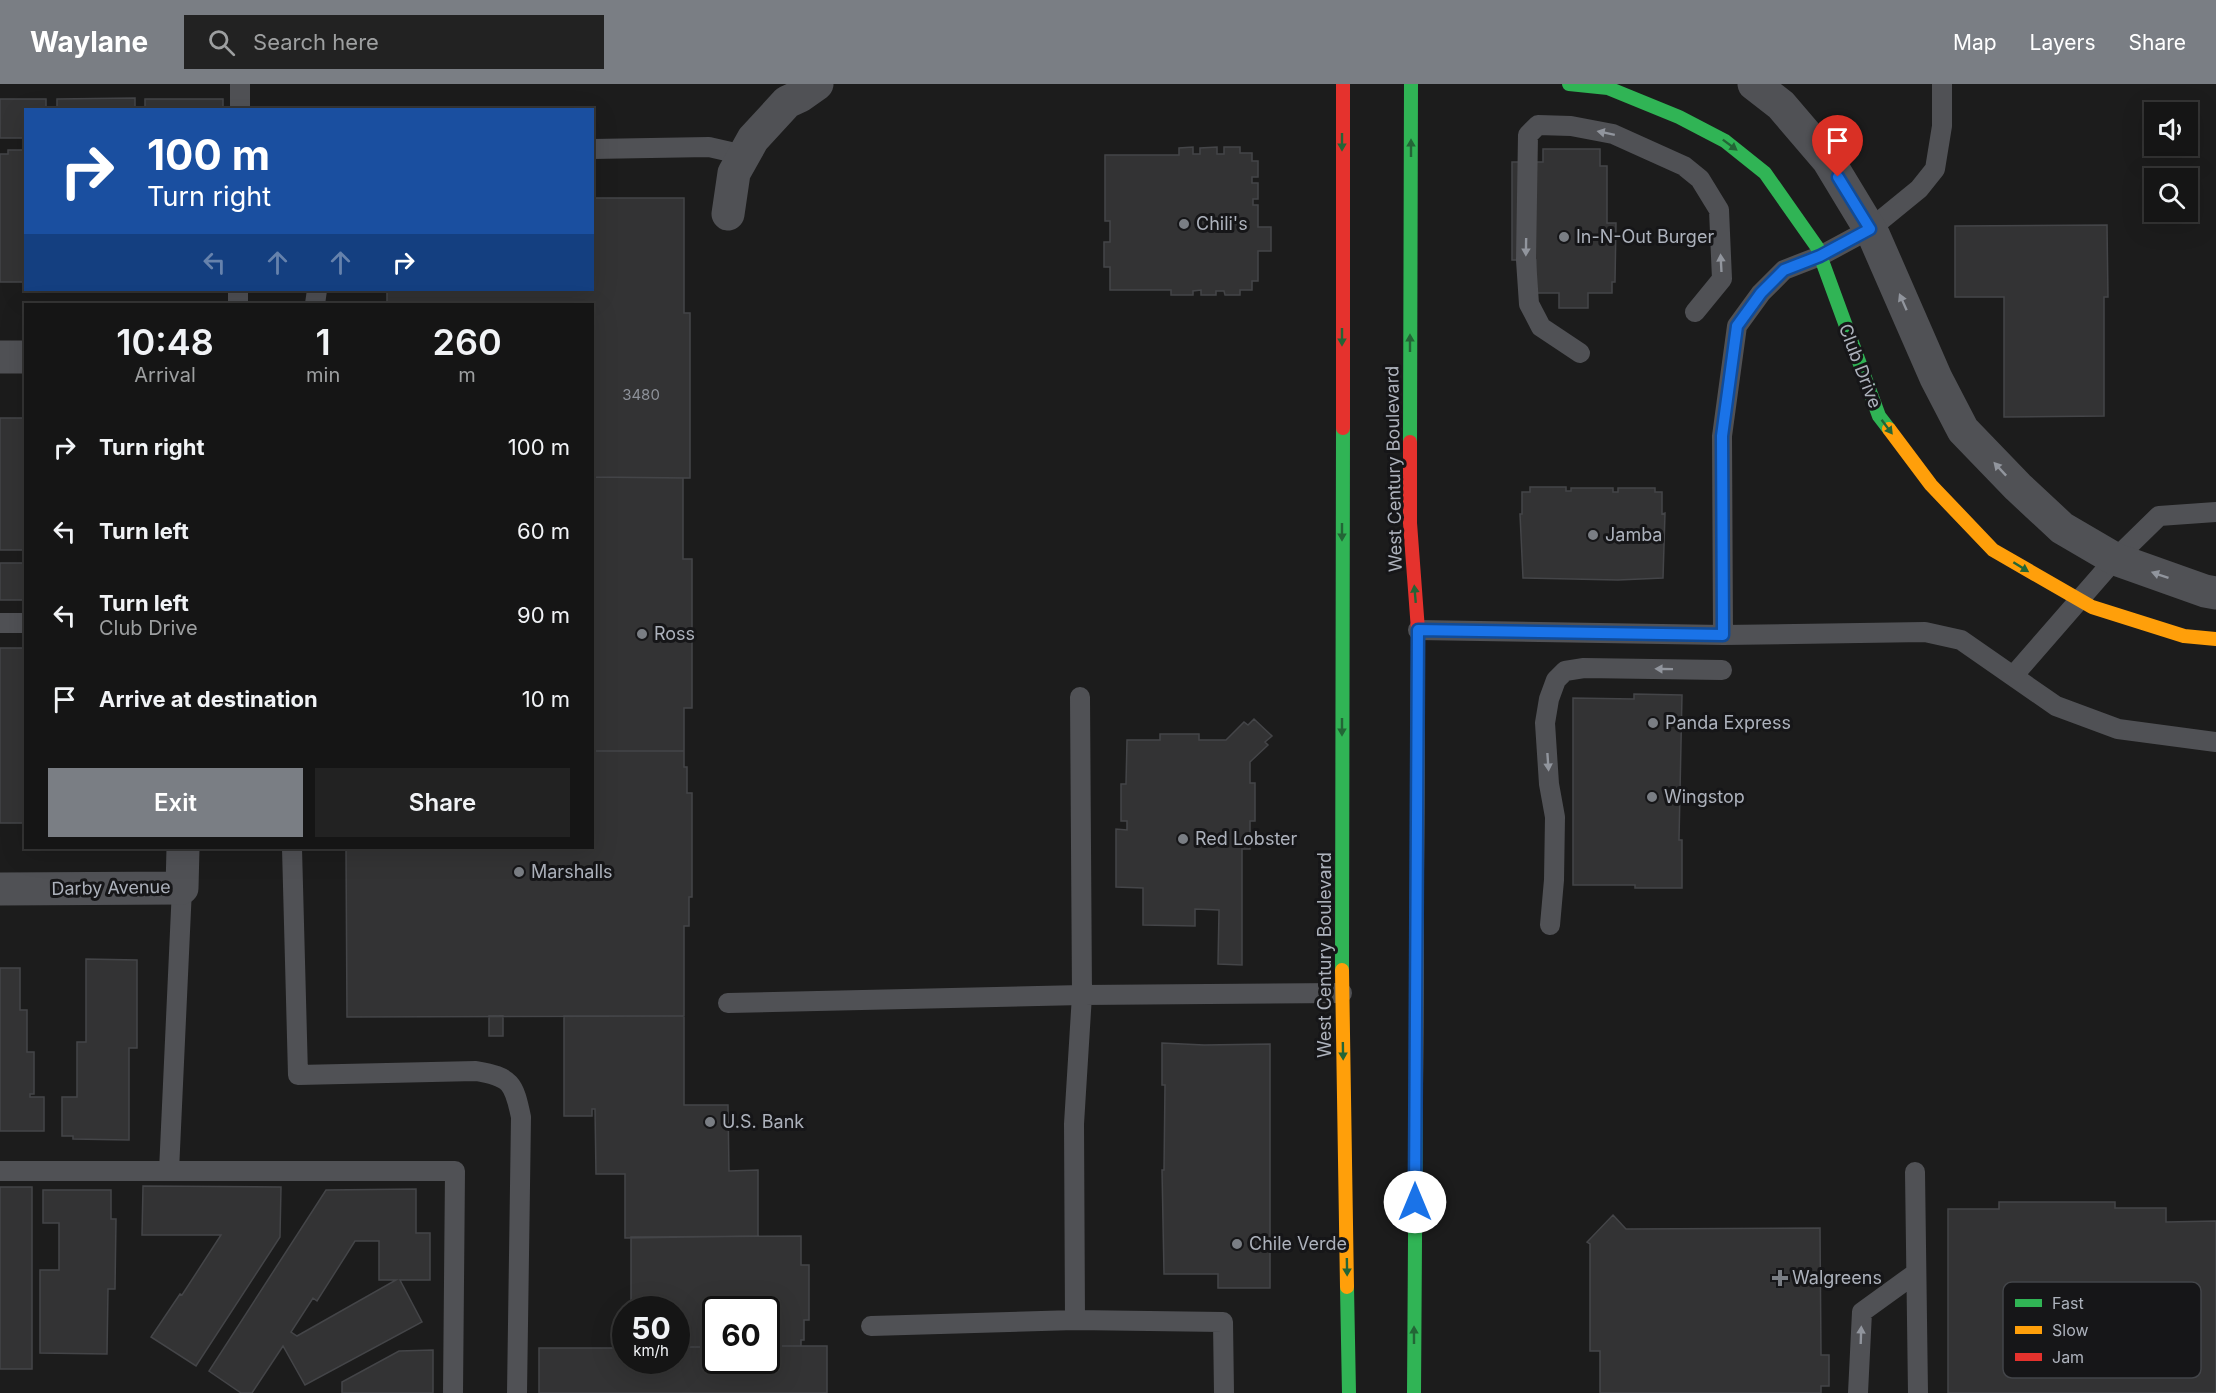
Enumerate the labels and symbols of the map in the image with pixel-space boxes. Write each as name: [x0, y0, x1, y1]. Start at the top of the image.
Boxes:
pin: [1812, 115, 1863, 177]
one-way arrow: [1596, 128, 1615, 137]
one-way arrow: [1337, 133, 1347, 152]
one-way arrow: [1406, 138, 1416, 157]
one-way arrow: [1722, 139, 1737, 151]
place label: Chili's: [1196, 213, 1248, 234]
marker: Chili's: [1177, 217, 1191, 231]
place label: In-N-Out Burger: [1576, 226, 1714, 247]
marker: In-N-Out Burger: [1557, 230, 1571, 244]
one-way arrow: [1521, 238, 1531, 257]
one-way arrow: [1717, 254, 1726, 273]
one-way arrow: [1898, 293, 1908, 311]
street label: Club Drive: [1835, 321, 1886, 411]
one-way arrow: [1337, 328, 1347, 347]
one-way arrow: [1405, 333, 1415, 352]
street label: West Century Boulevard: [1381, 366, 1406, 572]
house number: 3480: [622, 385, 660, 404]
one-way arrow: [1881, 420, 1893, 435]
one-way arrow: [1994, 462, 2008, 476]
one-way arrow: [1337, 523, 1347, 542]
place label: Jamba: [1605, 524, 1662, 545]
marker: Jamba: [1586, 528, 1600, 542]
one-way arrow: [2013, 562, 2029, 573]
one-way arrow: [2151, 570, 2169, 579]
one-way arrow: [1410, 584, 1420, 603]
place label: Ross: [654, 623, 695, 644]
marker: Ross: [635, 627, 649, 641]
one-way arrow: [1654, 664, 1673, 674]
place label: Panda Express: [1665, 712, 1791, 733]
marker: Panda Express: [1646, 716, 1660, 730]
one-way arrow: [1337, 718, 1347, 737]
one-way arrow: [1543, 752, 1553, 771]
place label: Wingstop: [1664, 786, 1745, 807]
marker: Wingstop: [1645, 790, 1659, 804]
place label: Red Lobster: [1195, 828, 1298, 849]
marker: Red Lobster: [1176, 832, 1190, 846]
street label: West Century Boulevard: [1314, 852, 1335, 1058]
place label: Marshalls: [531, 861, 613, 882]
marker: Marshalls: [512, 865, 526, 879]
street label: Darby Avenue: [51, 876, 171, 899]
one-way arrow: [1339, 1042, 1348, 1061]
place label: U.S. Bank: [722, 1111, 804, 1132]
marker: U.S. Bank: [703, 1115, 717, 1129]
position arrow: [1383, 1170, 1447, 1234]
place label: Chile Verde: [1249, 1233, 1347, 1254]
marker: Chile Verde: [1230, 1237, 1244, 1251]
one-way arrow: [1342, 1258, 1352, 1277]
place label: Walgreens: [1792, 1267, 1882, 1288]
marker: Walgreens: [1773, 1271, 1787, 1285]
legend: [2003, 1282, 2201, 1378]
text: Fast: [2052, 1293, 2084, 1313]
speed limit sign: 60: [702, 1296, 780, 1374]
text: Slow: [2052, 1320, 2089, 1340]
one-way arrow: [1409, 1325, 1419, 1344]
one-way arrow: [1856, 1325, 1866, 1344]
text: Jam: [2052, 1347, 2084, 1367]

